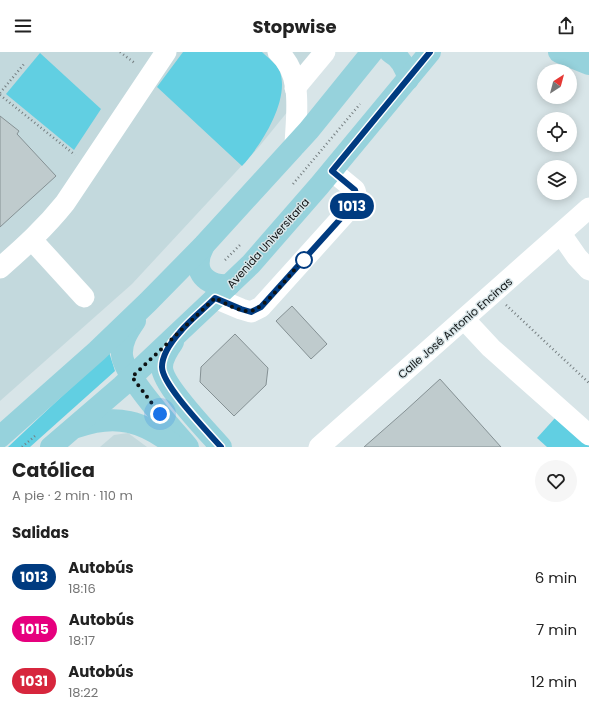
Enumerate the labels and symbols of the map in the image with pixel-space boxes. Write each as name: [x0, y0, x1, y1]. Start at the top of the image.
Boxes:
north arrow: [537, 64, 577, 104]
line badge: 1013: [324, 193, 380, 219]
street label: Avenida Universitaria: [223, 194, 313, 292]
unlabelled marker: [295, 251, 313, 269]
street label: Calle José Antonio Encinas: [394, 274, 516, 382]
your location: [150, 404, 170, 424]

